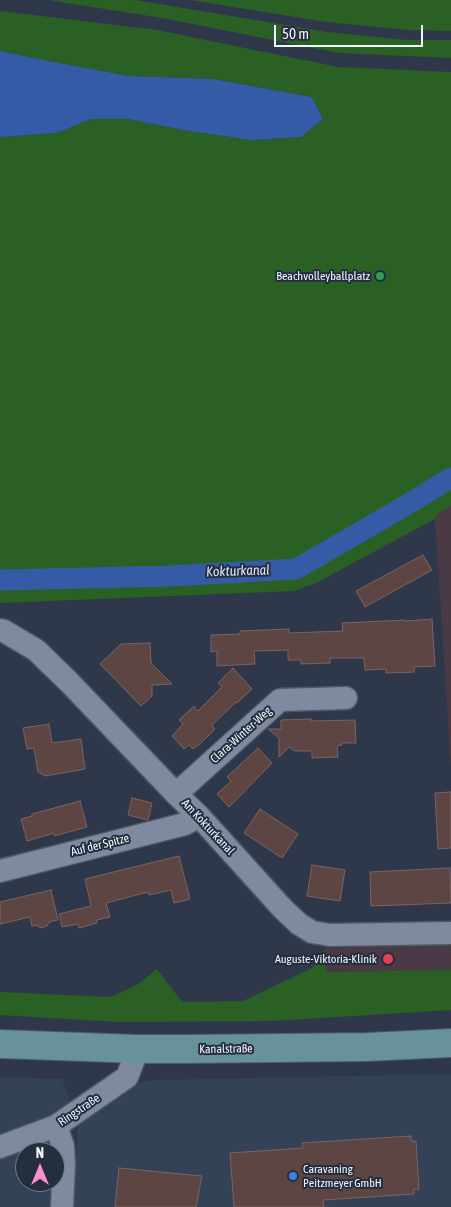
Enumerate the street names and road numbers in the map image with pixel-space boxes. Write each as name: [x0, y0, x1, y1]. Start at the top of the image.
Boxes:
street label: Clara-Winter-Weg: [207, 704, 275, 766]
street label: Am Kokturkanal: [179, 796, 237, 858]
street label: Auf der Spitze: [69, 831, 131, 859]
street label: Kanalstraße: [199, 1041, 253, 1057]
street label: Ringstraße: [55, 1091, 103, 1129]

